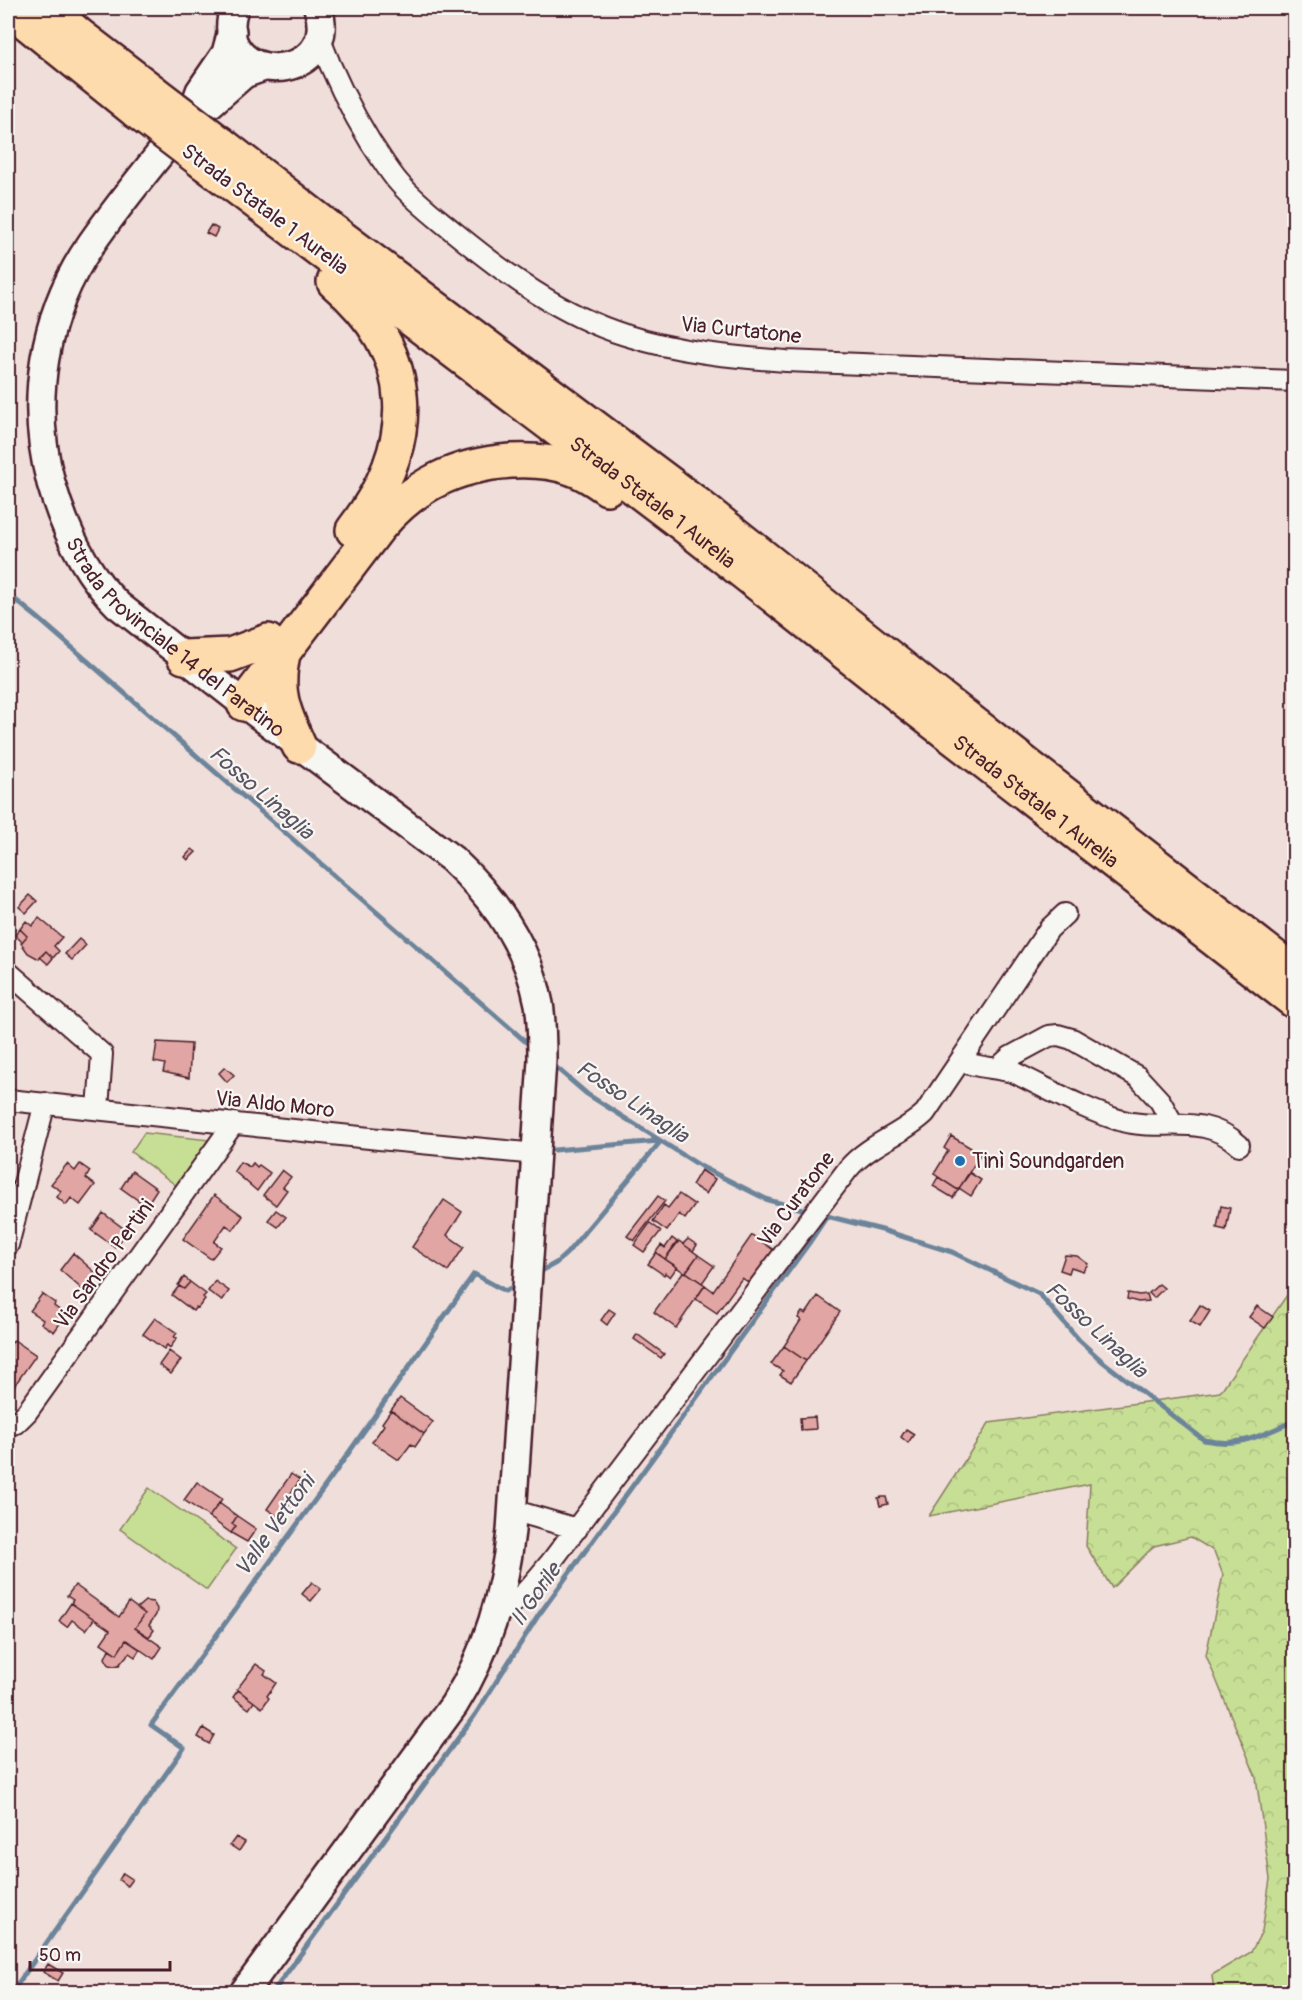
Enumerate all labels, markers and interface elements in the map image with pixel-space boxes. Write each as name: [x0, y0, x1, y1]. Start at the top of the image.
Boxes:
street label: Strada Statale 1 Aurelia: [176, 138, 354, 281]
street label: Via Curtatone: [679, 311, 803, 350]
street label: Strada Statale 1 Aurelia: [564, 430, 741, 575]
street label: Strada Provinciale 14 del Paratino: [59, 533, 290, 744]
street label: Strada Statale 1 Aurelia: [947, 729, 1124, 874]
water label: Fosso Linaglia: [203, 740, 321, 847]
water label: Fosso Linaglia: [571, 1054, 695, 1151]
street label: Via Aldo Moro: [214, 1085, 336, 1124]
street label: Via Curatone: [752, 1146, 841, 1252]
place label: Tinì Soundgarden: [972, 1148, 1124, 1175]
marker: Tinì Soundgarden: [953, 1154, 967, 1168]
street label: Via Sandro Pertini: [48, 1194, 161, 1335]
water label: Fosso Linaglia: [1039, 1275, 1154, 1385]
water label: Valle Vettoni: [228, 1467, 323, 1582]
water label: Il Gorile: [504, 1556, 569, 1631]
scale bar: [30, 1934, 170, 1972]
text: 50 m: [39, 1944, 81, 1967]

